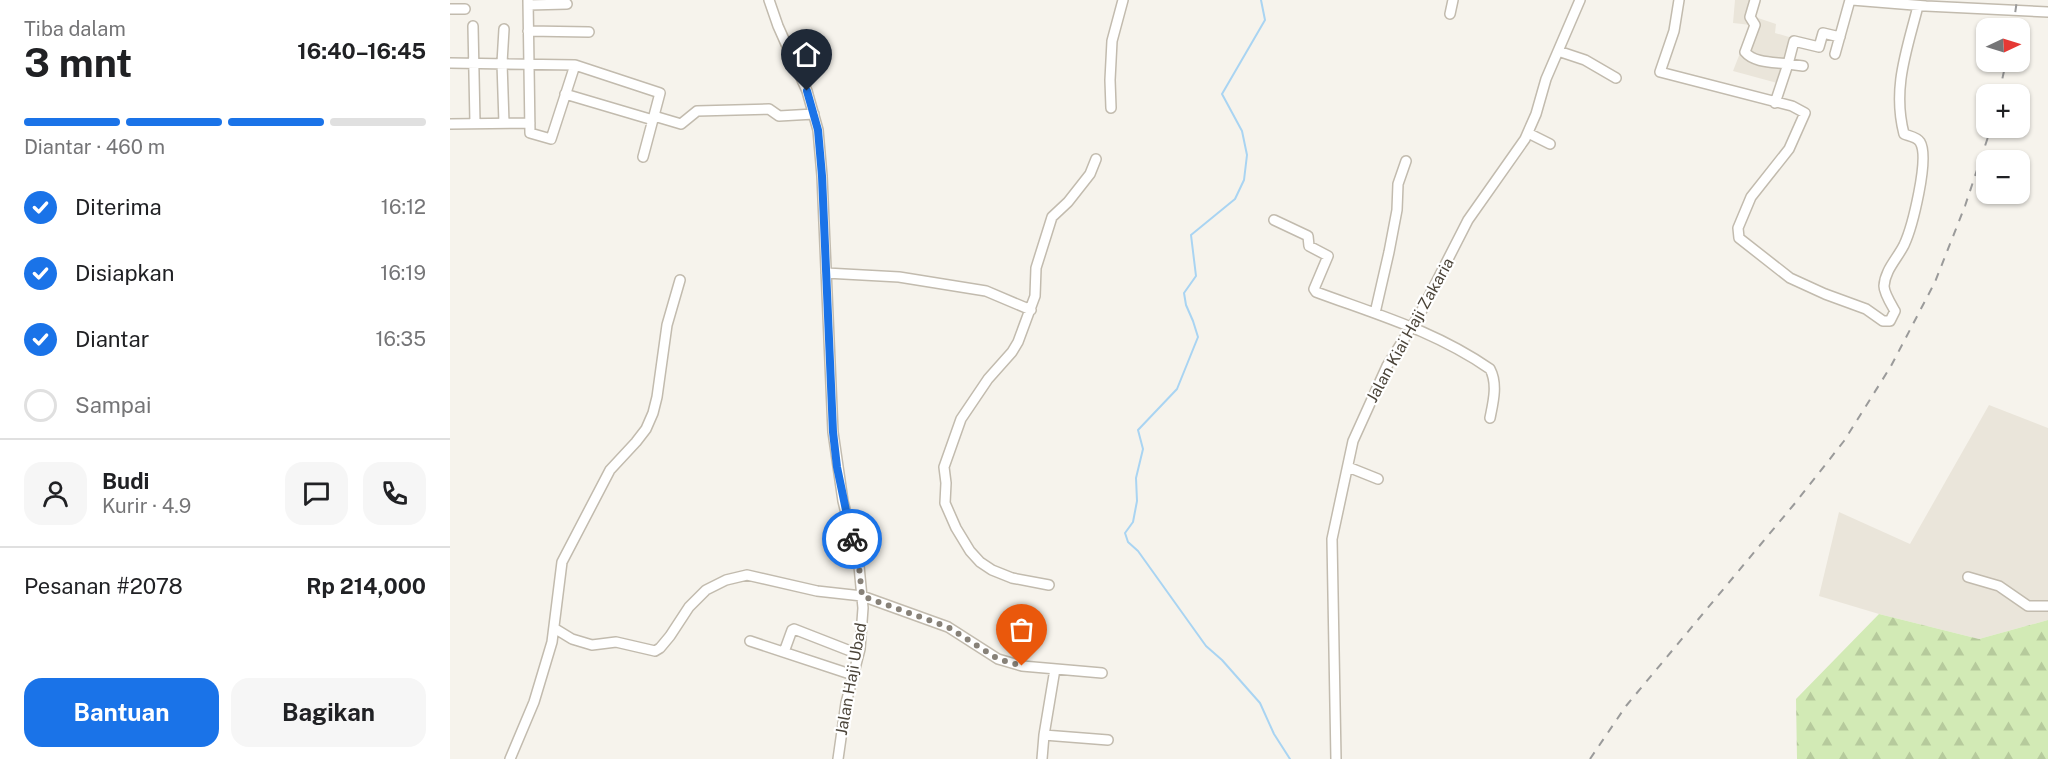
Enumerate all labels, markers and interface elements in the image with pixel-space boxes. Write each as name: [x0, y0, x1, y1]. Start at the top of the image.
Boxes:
text: Tiba dalam: [24, 17, 126, 41]
north arrow: [1976, 18, 2030, 72]
map controls: [1976, 18, 2030, 204]
pin: [781, 29, 832, 91]
text: 16:40–16:45: [297, 38, 426, 64]
icon: home: [790, 38, 823, 71]
text: 3 mnt: [24, 40, 132, 86]
button: +: [1976, 84, 2030, 138]
text: Diantar · 460 m: [24, 135, 165, 159]
button: −: [1976, 150, 2030, 204]
icon: check: [24, 191, 57, 224]
text: Diterima: [75, 194, 162, 220]
text: 16:12: [381, 195, 426, 219]
street label: Jalan Kiai Haji Zakaria: [1362, 254, 1458, 406]
icon: check: [24, 257, 57, 290]
text: Disiapkan: [75, 260, 174, 286]
text: 16:19: [380, 261, 426, 285]
icon: check: [24, 323, 57, 356]
text: Diantar: [75, 326, 149, 352]
text: 16:35: [375, 327, 426, 351]
text: Sampai: [75, 392, 151, 418]
button: person: [24, 462, 87, 525]
button: chat: [285, 462, 348, 525]
button: phone: [363, 462, 426, 525]
text: Budi: [102, 468, 149, 494]
text: Kurir · 4.9: [102, 494, 191, 518]
courier: [822, 509, 882, 569]
icon: bike: [836, 523, 869, 556]
text: Pesanan #2078: [24, 573, 183, 599]
text: Rp 214,000: [306, 573, 426, 599]
pin: [996, 604, 1047, 666]
icon: bag: [1005, 613, 1038, 646]
street label: Jalan Haji Ubad: [832, 621, 870, 737]
button: Bantuan: [24, 678, 219, 747]
button: Bagikan: [231, 678, 426, 747]

